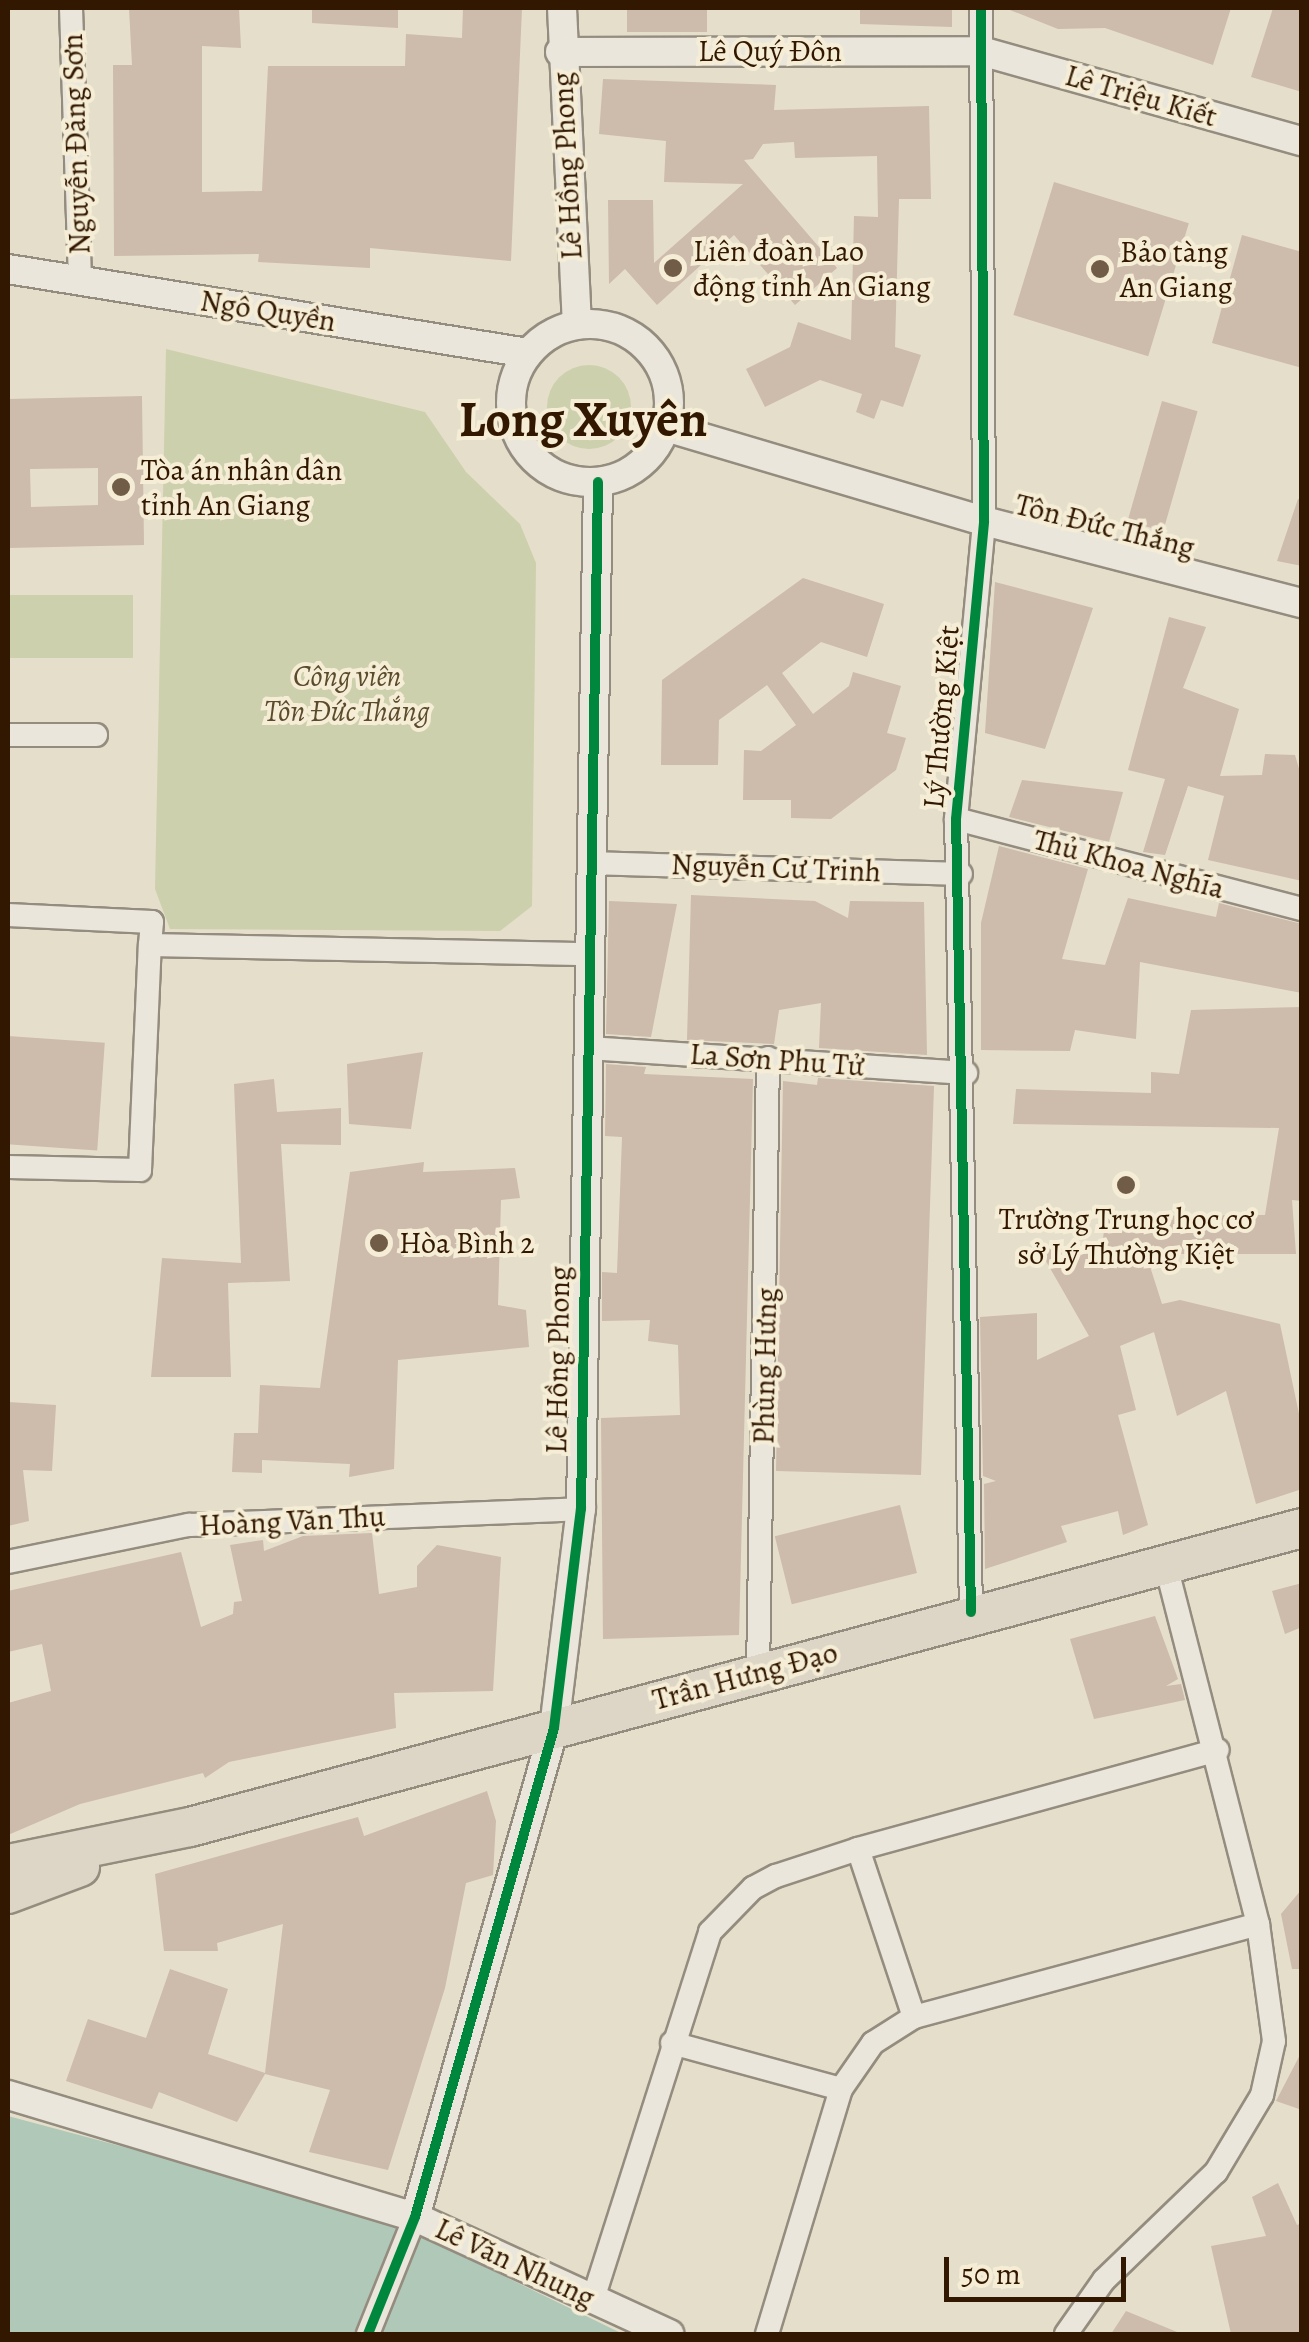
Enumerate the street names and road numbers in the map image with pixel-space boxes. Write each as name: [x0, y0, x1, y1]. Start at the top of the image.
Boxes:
street label: Nguyễn Đăng Sơn: [54, 33, 98, 255]
street label: Lê Quý Đôn: [698, 33, 842, 69]
street label: Lê Triệu Kiết: [1061, 57, 1221, 135]
street label: Lê Hồng Phong: [544, 71, 590, 261]
street label: Ngô Quyền: [198, 283, 338, 339]
street label: Tôn Đức Thắng: [1012, 486, 1198, 566]
street label: Lý Thường Kiệt: [915, 624, 967, 810]
street label: Thủ Khoa Nghĩa: [1030, 821, 1228, 907]
street label: Nguyễn Cư Trinh: [670, 846, 882, 890]
street label: La Sơn Phu Tử: [688, 1036, 866, 1084]
street label: Lê Hồng Phong: [538, 1266, 578, 1454]
street label: Phùng Hưng: [746, 1287, 784, 1445]
street label: Hoàng Văn Thụ: [198, 1498, 386, 1544]
street label: Trần Hưng Đạo: [649, 1634, 841, 1718]
street label: Lê Văn Nhung: [429, 2210, 601, 2316]

